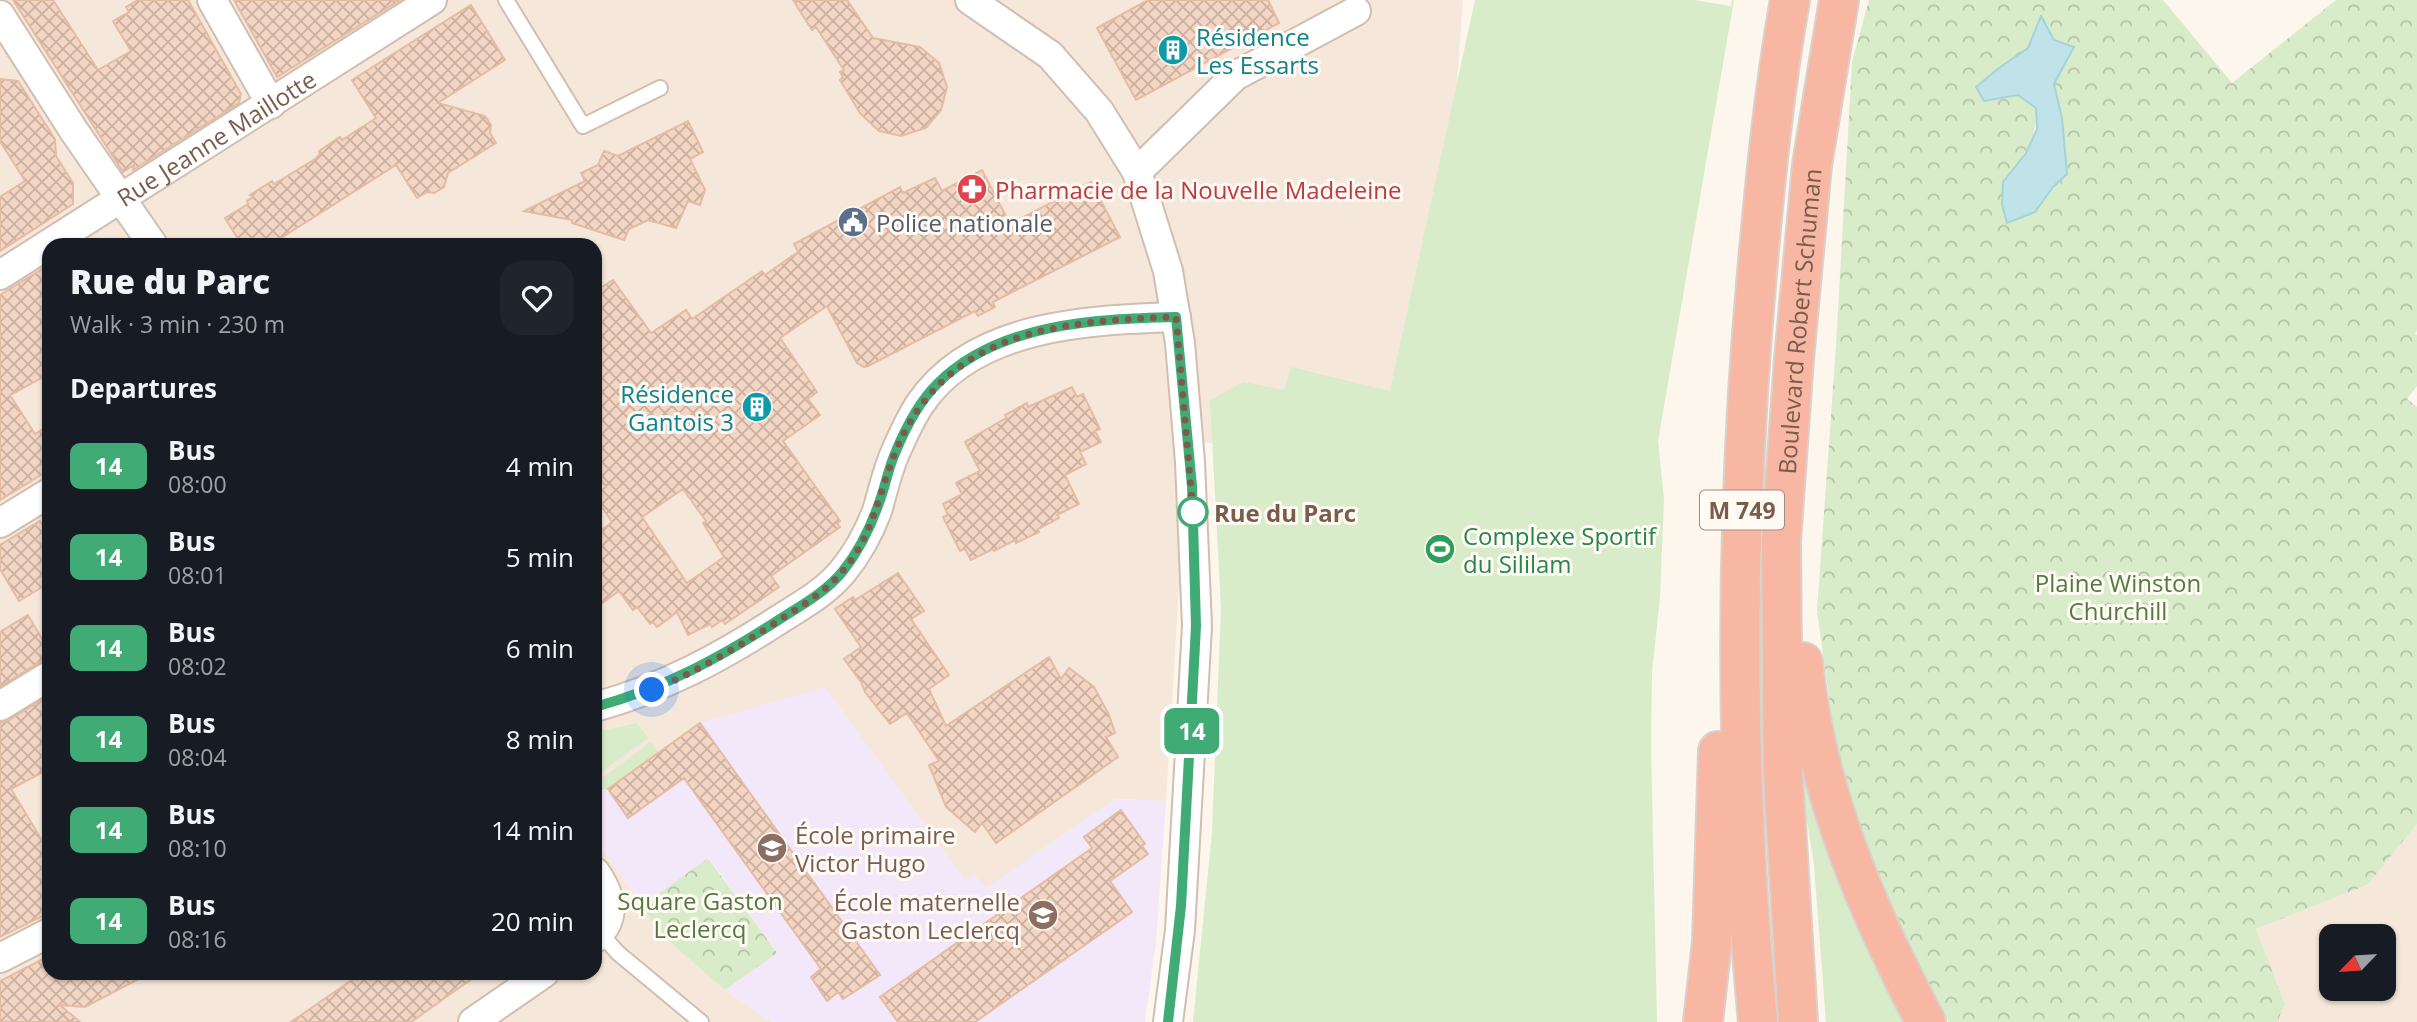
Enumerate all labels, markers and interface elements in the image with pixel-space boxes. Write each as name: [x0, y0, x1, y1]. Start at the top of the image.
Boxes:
place label: Résidence Les Essarts: [1196, 20, 1319, 81]
building icon: Résidence Les Essarts: [1156, 33, 1190, 67]
street label: Rue Jeanne Maillotte: [110, 62, 322, 213]
street label: Boulevard Robert Schuman: [1769, 167, 1828, 475]
pharmacy icon: Pharmacie de la Nouvelle Madeleine: [955, 172, 989, 206]
place label: Pharmacie de la Nouvelle Madeleine: [995, 173, 1402, 206]
public building icon: Police nationale: [836, 205, 870, 239]
place label: Police nationale: [876, 206, 1053, 239]
text: Rue du Parc: [70, 259, 270, 304]
button: heart: [500, 261, 574, 335]
text: Walk · 3 min · 230 m: [70, 308, 285, 340]
text: Departures: [70, 370, 217, 406]
place label: Résidence Gantois 3: [620, 377, 734, 438]
building icon: Résidence Gantois 3: [740, 390, 774, 424]
text: Bus: [168, 432, 215, 468]
text: 4 min: [506, 448, 574, 484]
text: 14: [95, 449, 122, 482]
text: 08:00: [168, 468, 227, 500]
road number: M 749: [1700, 490, 1784, 530]
place label: Rue du Parc: [1214, 496, 1356, 529]
marker: Rue du Parc: [1178, 497, 1208, 527]
place label: Complexe Sportif du Sililam: [1463, 519, 1658, 580]
text: Bus: [168, 523, 215, 559]
sports icon: Complexe Sportif du Sililam: [1423, 532, 1457, 566]
text: 5 min: [506, 539, 574, 575]
text: 14: [95, 540, 122, 573]
text: 08:01: [168, 559, 227, 591]
park label: Plaine Winston Churchill: [2035, 566, 2201, 627]
text: Bus: [168, 614, 215, 650]
text: 6 min: [506, 630, 574, 666]
text: 14: [95, 631, 122, 664]
text: 08:02: [168, 650, 227, 682]
your location: [634, 672, 669, 707]
text: Bus: [168, 705, 215, 741]
line badge: 14: [1160, 708, 1224, 754]
text: 14: [1178, 714, 1206, 747]
text: 8 min: [506, 721, 574, 757]
text: 14: [95, 722, 122, 755]
text: 08:04: [168, 741, 227, 773]
text: Bus: [168, 796, 215, 832]
text: 14 min: [491, 812, 574, 848]
text: 14: [95, 813, 122, 846]
place label: École primaire Victor Hugo: [795, 818, 956, 879]
school or university icon: École primaire Victor Hugo: [755, 831, 789, 865]
text: 08:10: [168, 832, 227, 864]
park label: Square Gaston Leclercq: [617, 884, 783, 945]
place label: École maternelle Gaston Leclercq: [834, 885, 1020, 946]
text: Bus: [168, 887, 215, 923]
school or university icon: École maternelle Gaston Leclercq: [1026, 898, 1060, 932]
text: 20 min: [491, 903, 574, 939]
text: 14: [95, 904, 122, 937]
text: 08:16: [168, 923, 227, 955]
north arrow: [2319, 924, 2396, 1001]
map controls: [2319, 924, 2396, 1001]

